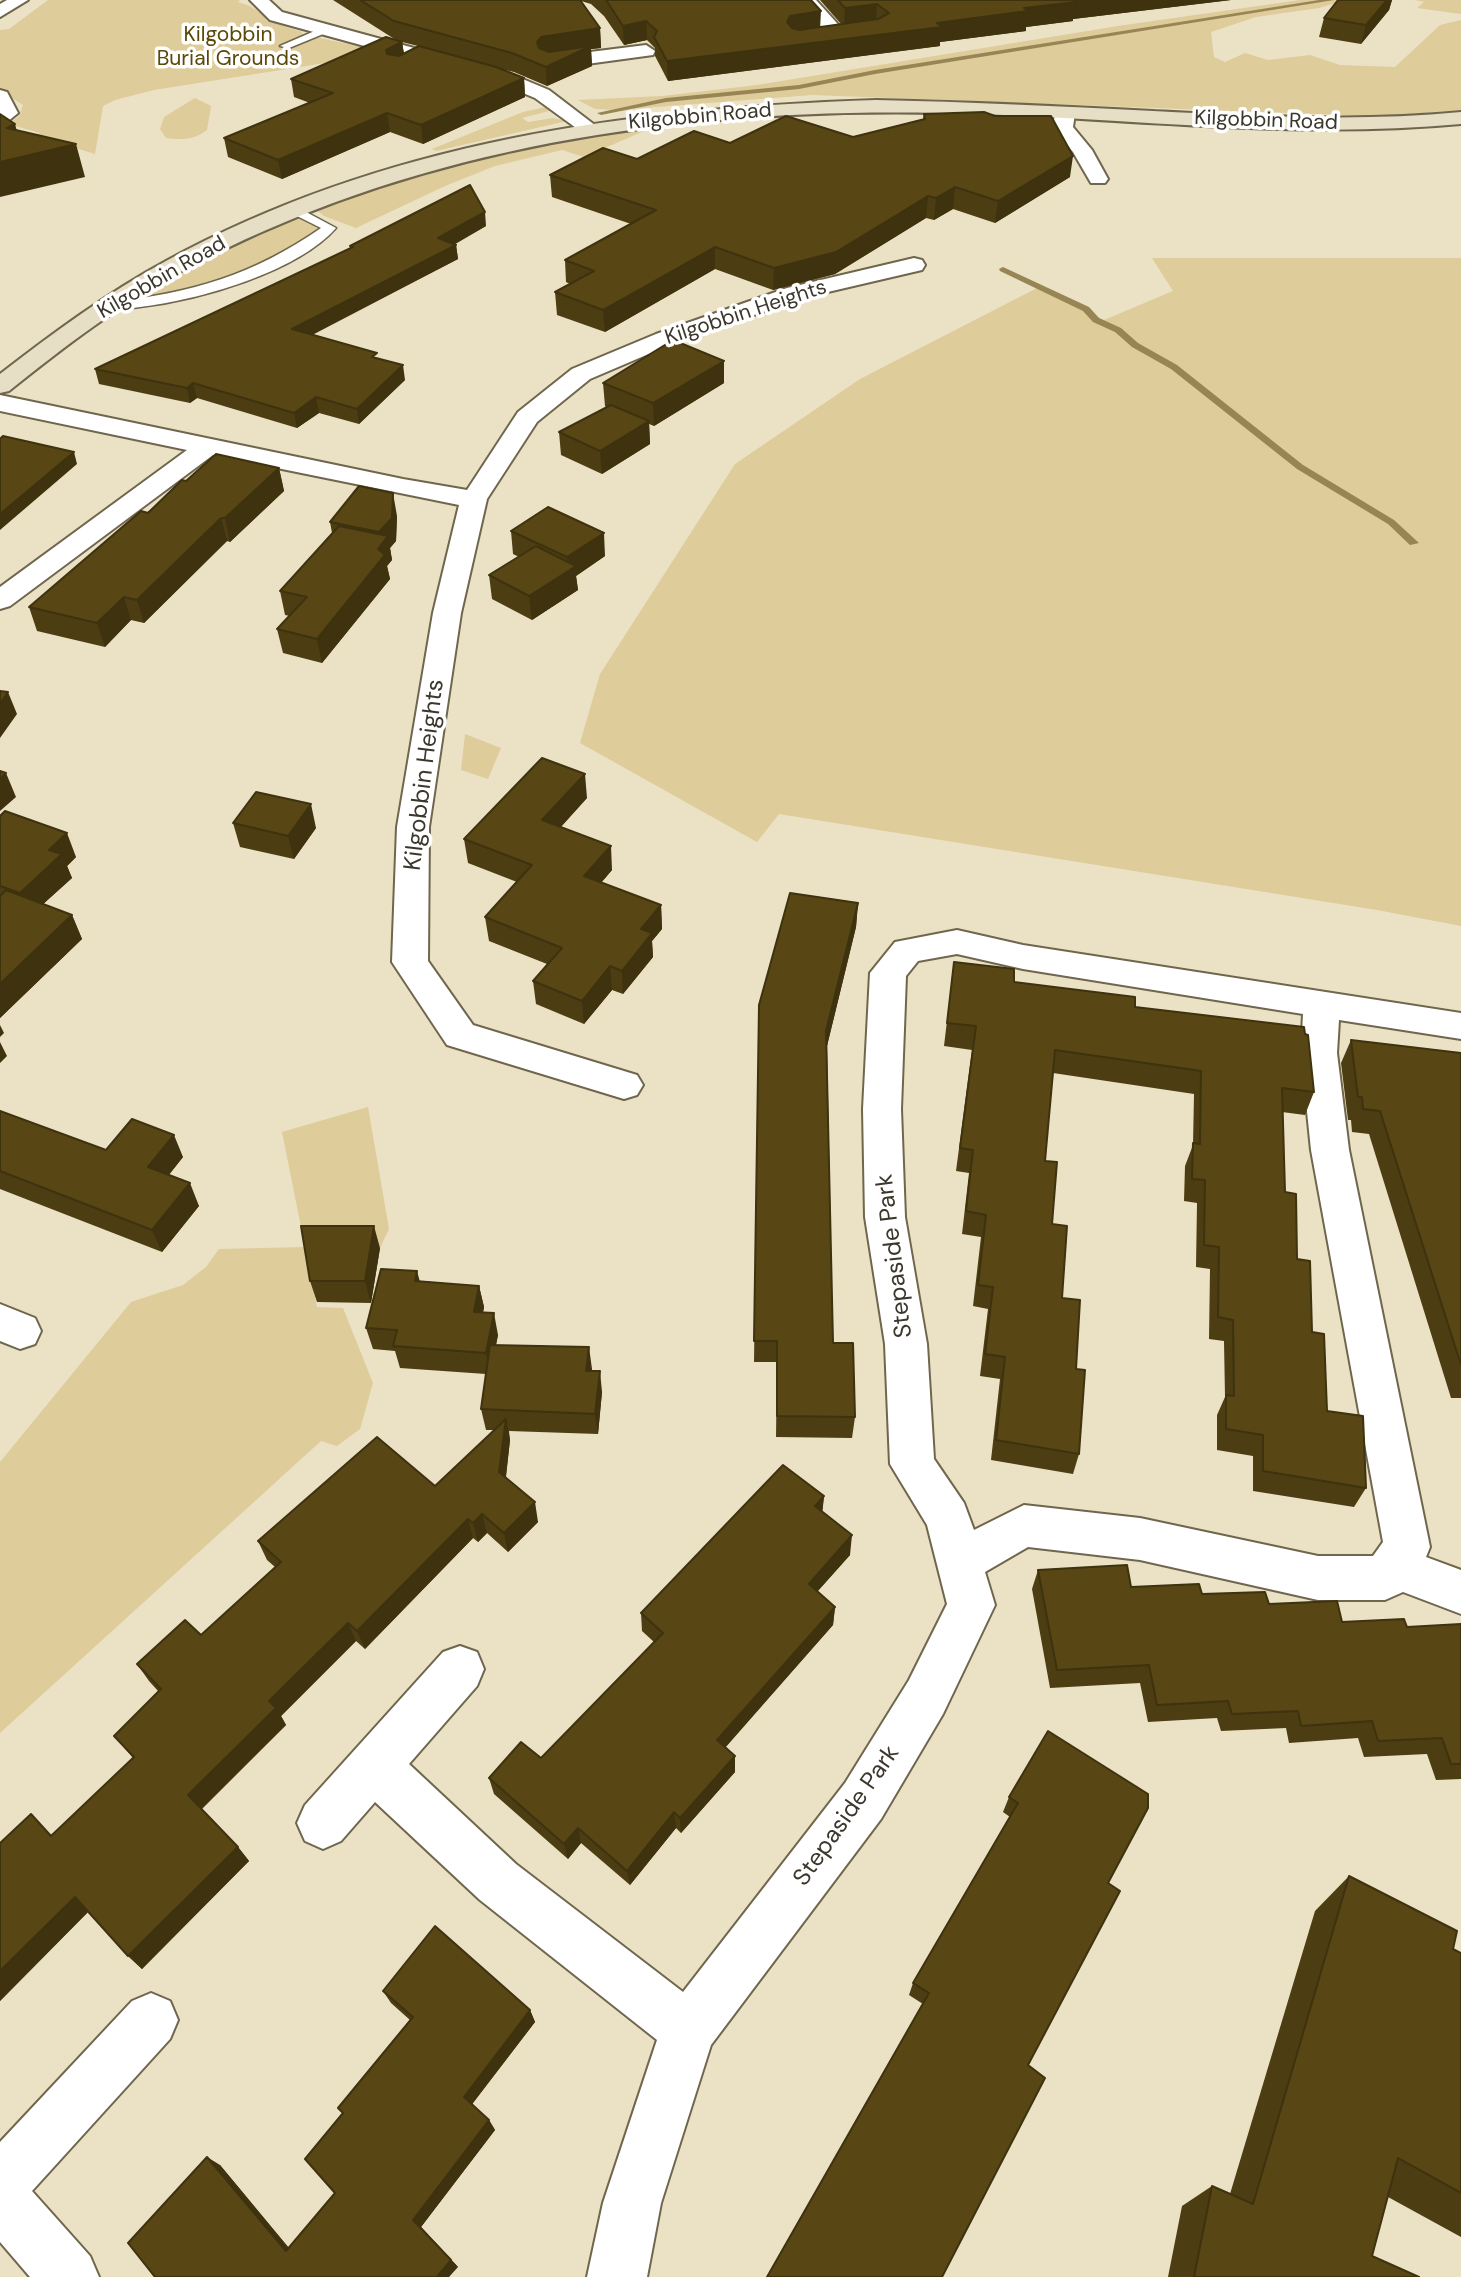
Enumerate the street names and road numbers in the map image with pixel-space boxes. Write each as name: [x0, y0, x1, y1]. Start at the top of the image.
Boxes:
street label: Kilgobbin Road: [627, 98, 773, 136]
street label: Kilgobbin Road: [1194, 106, 1338, 136]
street label: Kilgobbin Road: [94, 231, 230, 325]
street label: Kilgobbin Heights: [662, 275, 830, 351]
street label: Kilgobbin Heights: [399, 678, 451, 872]
street label: Stepaside Park: [871, 1172, 919, 1340]
street label: Stepaside Park: [788, 1740, 906, 1892]

